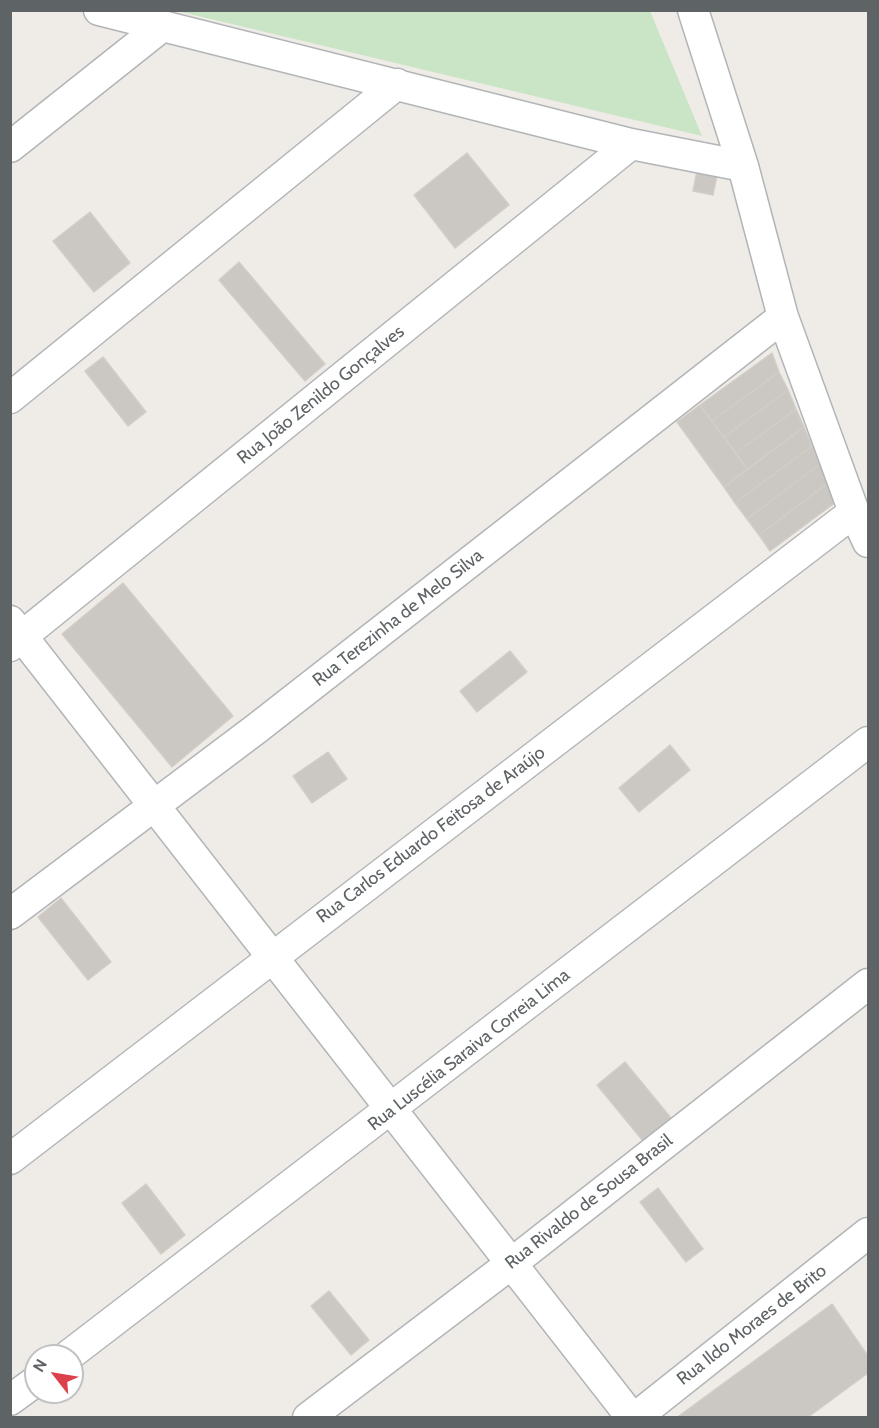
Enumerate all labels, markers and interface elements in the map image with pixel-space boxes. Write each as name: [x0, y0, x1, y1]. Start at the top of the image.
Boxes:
street label: Rua João Zenildo Gonçalves: [233, 321, 409, 469]
street label: Rua Terezinha de Melo Silva: [308, 545, 488, 691]
street label: Rua Carlos Eduardo Feitosa de Araújo: [313, 742, 549, 928]
street label: Rua Luscélia Saraiva Correia Lima: [364, 965, 574, 1135]
street label: Rua Rivaldo de Sousa Brasil: [501, 1130, 677, 1274]
street label: Rua Ildo Moraes de Brito: [673, 1260, 831, 1390]
north arrow: [24, 1344, 84, 1404]
text: N: [29, 1356, 51, 1375]

